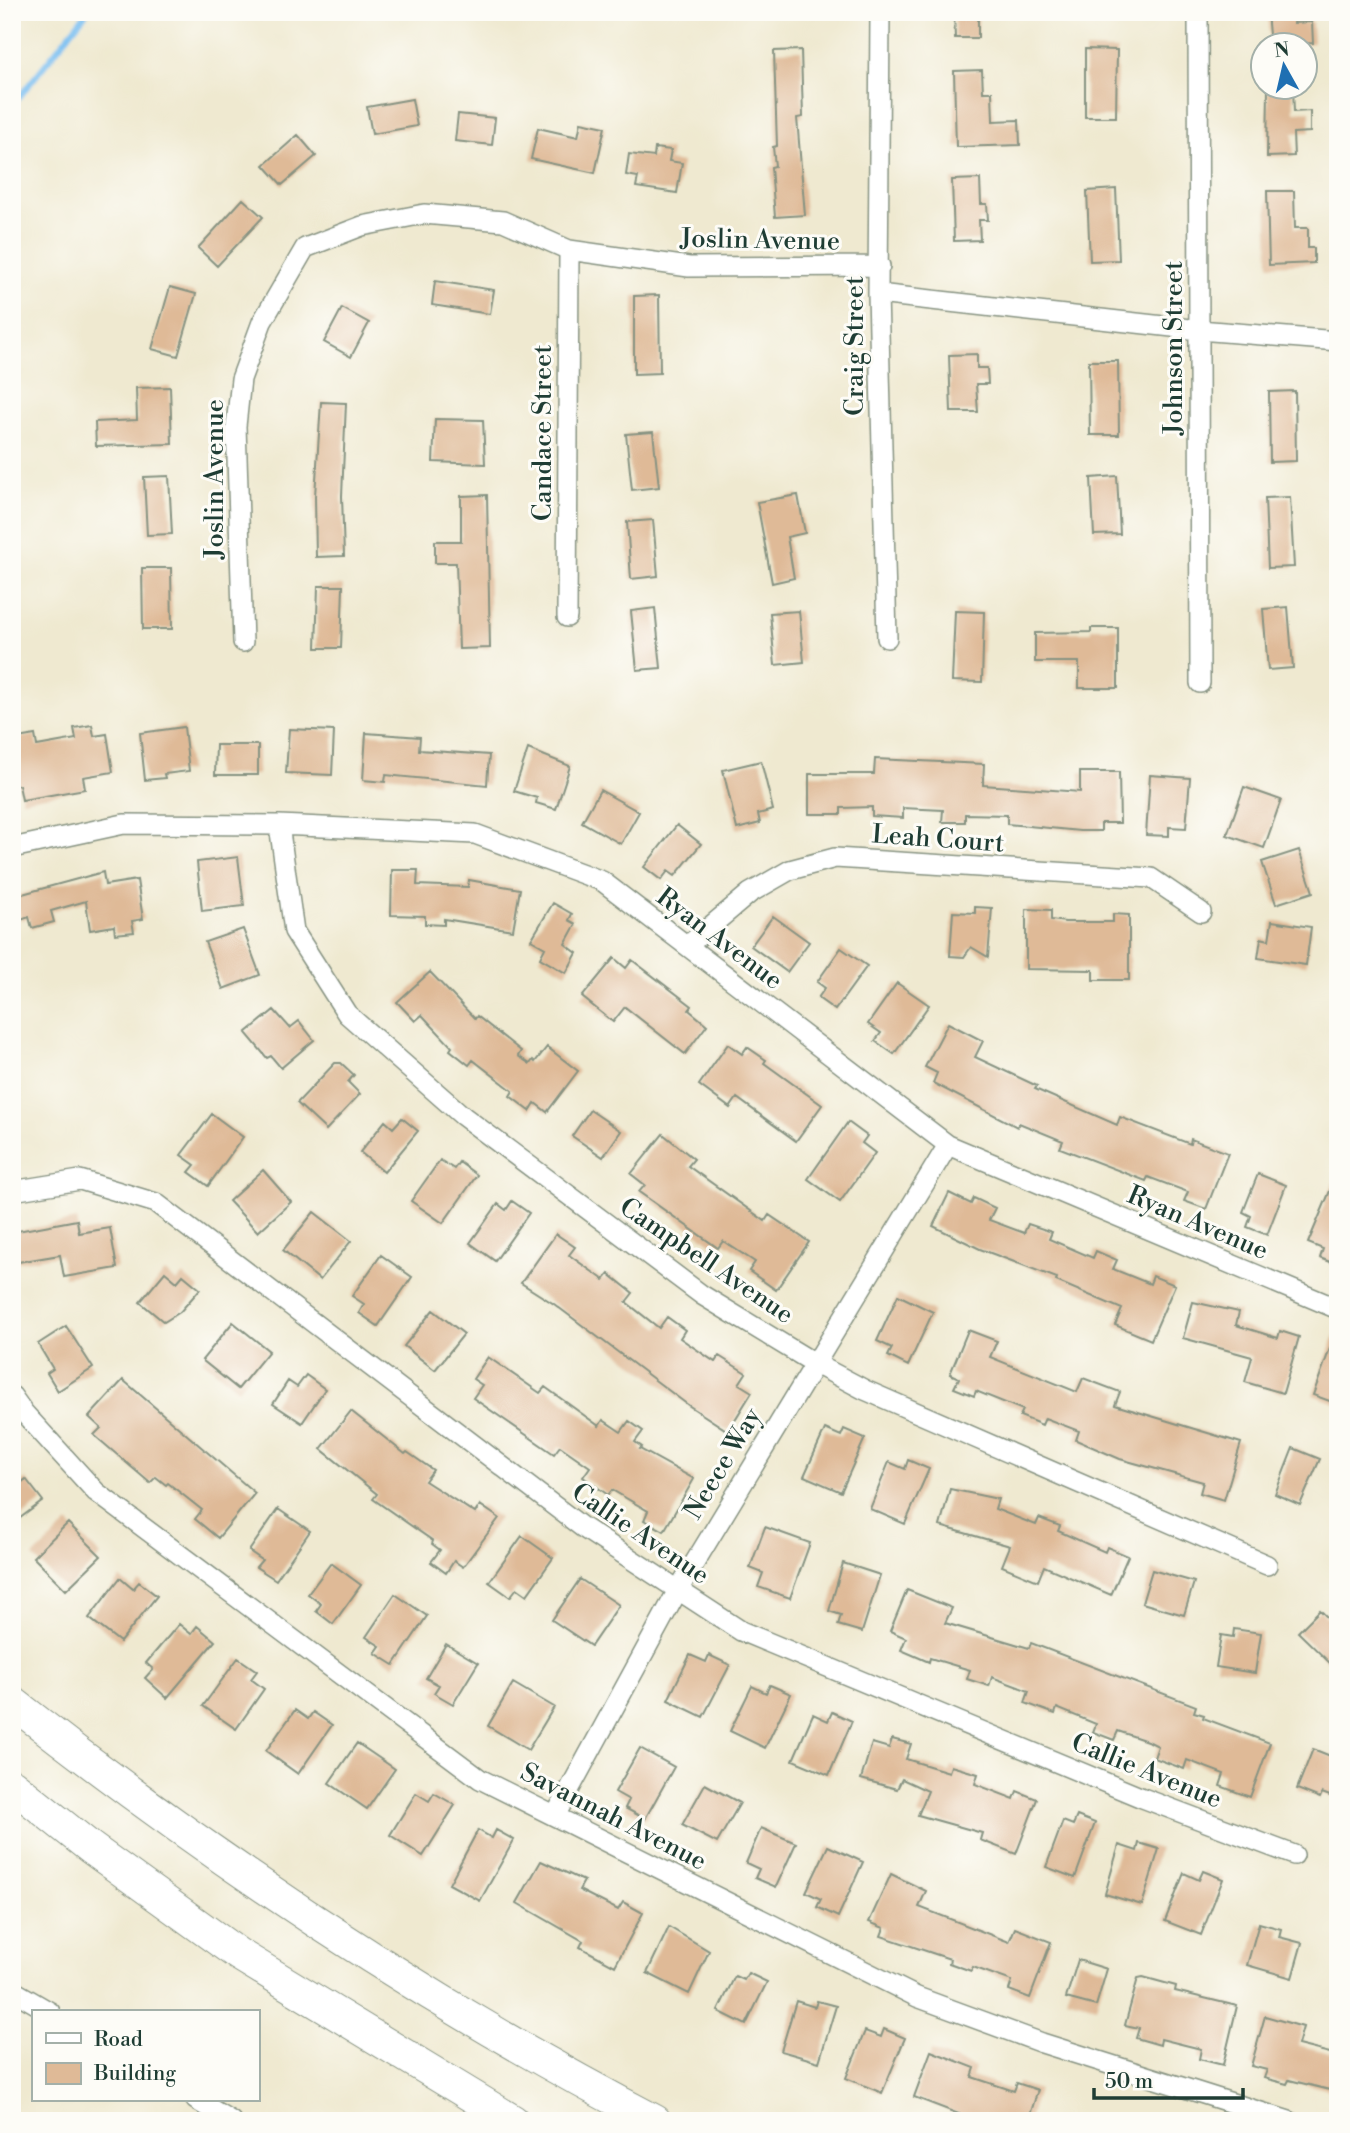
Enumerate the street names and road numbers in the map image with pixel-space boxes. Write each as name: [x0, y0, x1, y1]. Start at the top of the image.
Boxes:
street label: Joslin Avenue: [679, 223, 840, 257]
street label: Johnson Street: [1158, 261, 1190, 436]
street label: Craig Street: [839, 276, 871, 416]
street label: Candace Street: [527, 345, 559, 521]
street label: Joslin Avenue: [199, 399, 231, 560]
street label: Leah Court: [871, 818, 1005, 860]
street label: Ryan Avenue: [650, 881, 789, 997]
street label: Ryan Avenue: [1122, 1179, 1273, 1267]
street label: Campbell Avenue: [613, 1191, 800, 1331]
street label: Neece Way: [677, 1402, 769, 1525]
street label: Callie Avenue: [566, 1476, 715, 1592]
street label: Callie Avenue: [1067, 1726, 1226, 1816]
street label: Savannah Avenue: [515, 1756, 712, 1878]

